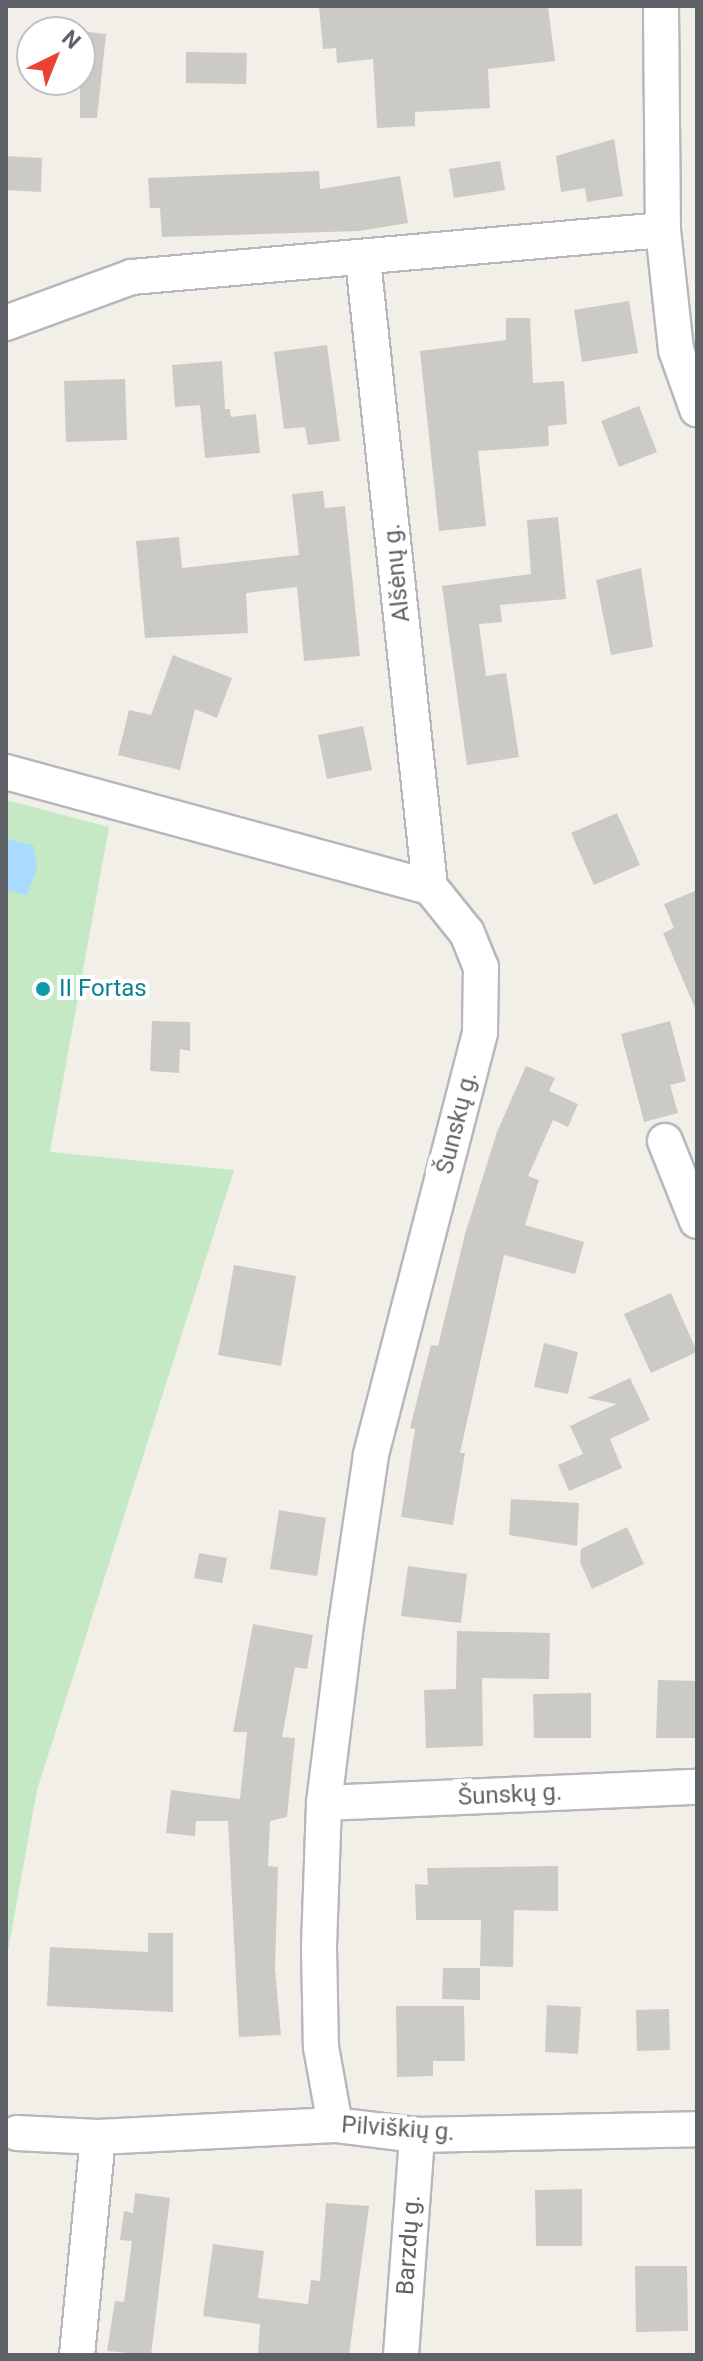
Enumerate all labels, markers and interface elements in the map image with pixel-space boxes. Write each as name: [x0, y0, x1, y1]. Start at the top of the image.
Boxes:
north arrow: [16, 16, 96, 96]
text: N: [57, 25, 86, 54]
street label: Alšėnų g.: [378, 522, 416, 624]
place label: II Fortas: [59, 975, 147, 1003]
marker: II Fortas: [34, 980, 52, 998]
street label: Šunskų g.: [430, 1069, 484, 1177]
street label: Šunskų g.: [457, 1778, 563, 1812]
street label: Pilviškių g.: [340, 2111, 456, 2147]
street label: Barzdų g.: [391, 2194, 427, 2296]

